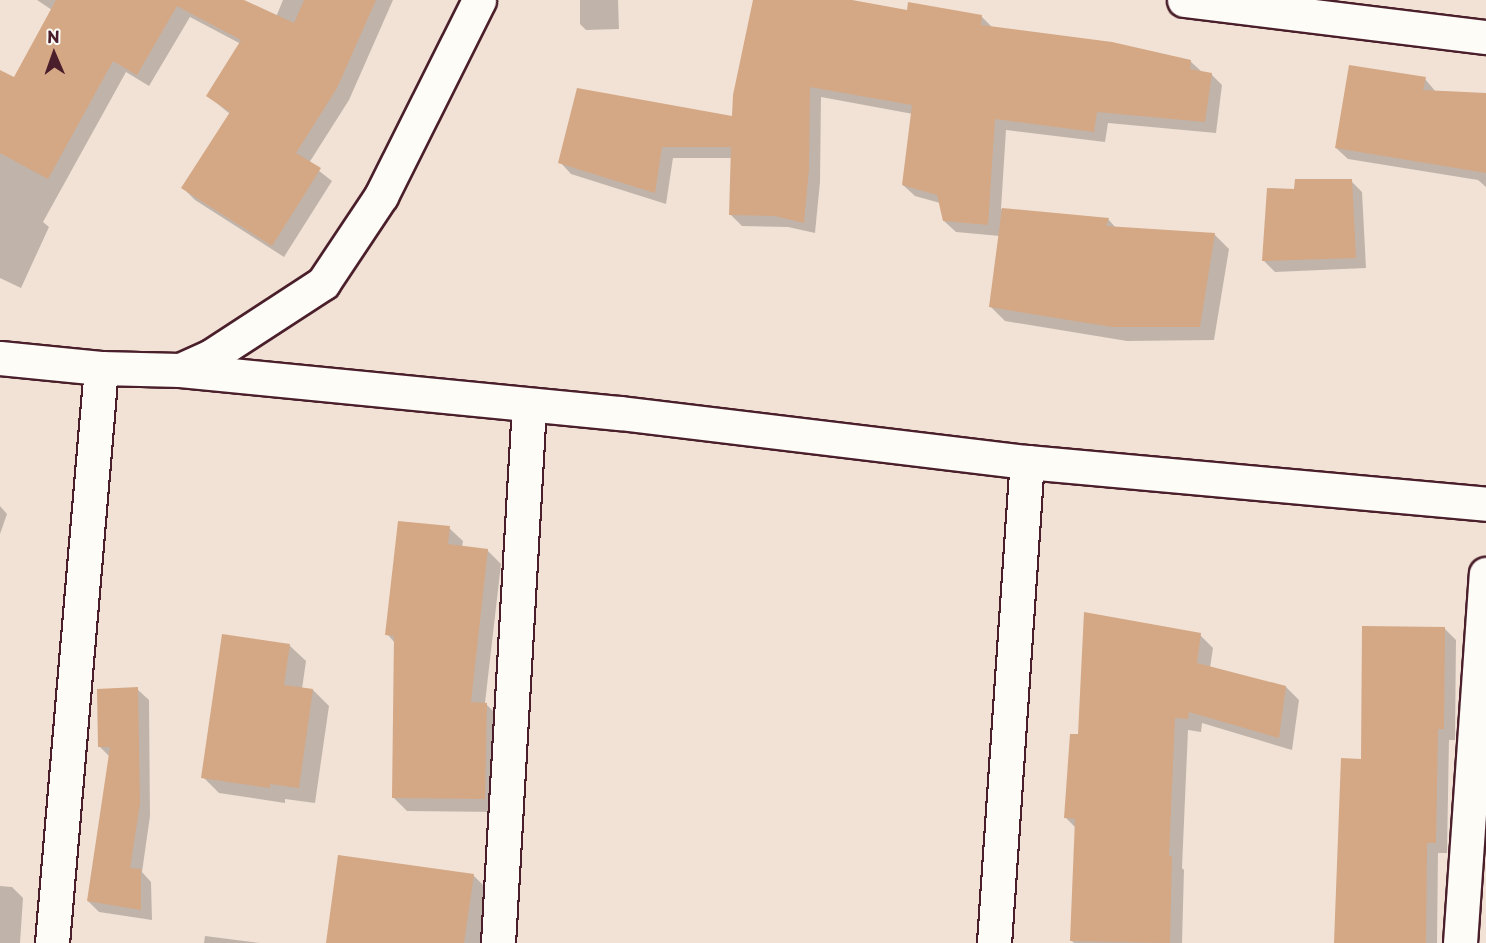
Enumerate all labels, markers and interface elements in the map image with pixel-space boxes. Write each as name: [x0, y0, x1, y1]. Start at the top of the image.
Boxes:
north arrow: [24, 24, 84, 84]
text: N: [47, 24, 60, 48]

